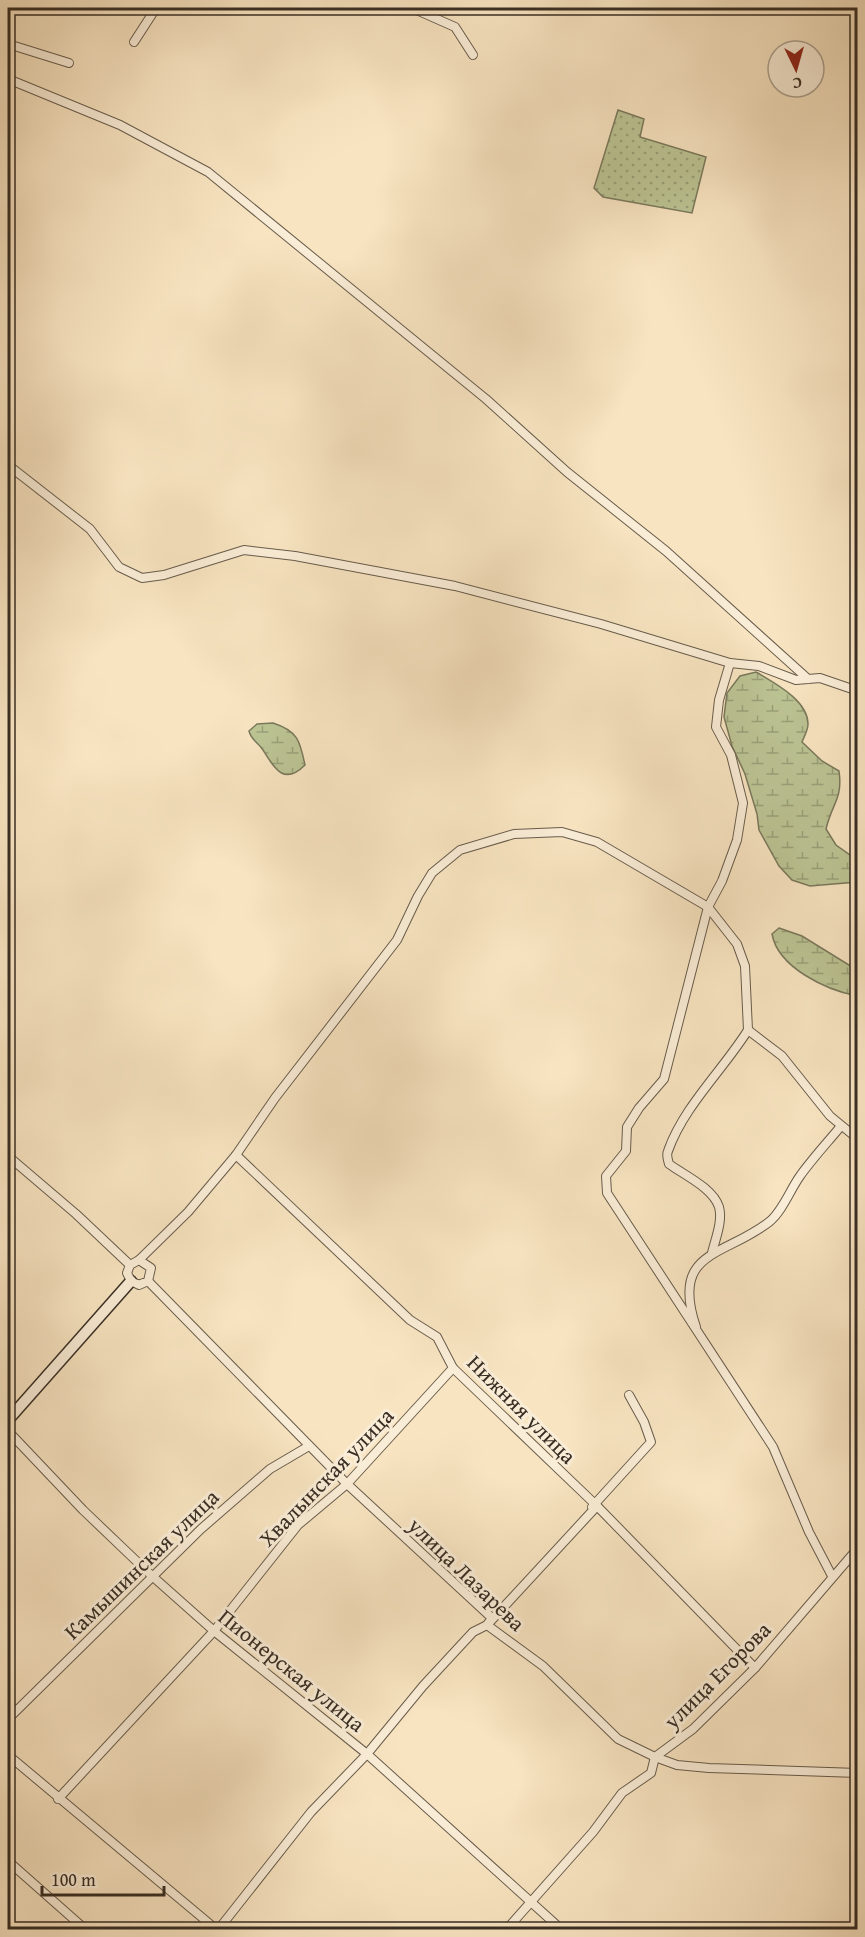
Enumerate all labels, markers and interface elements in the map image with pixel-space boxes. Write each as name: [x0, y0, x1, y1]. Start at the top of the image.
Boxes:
north arrow: [766, 39, 826, 99]
text: С: [792, 72, 803, 96]
street label: Нижняя улица: [460, 1347, 584, 1471]
street label: Хвалынская улица: [251, 1400, 401, 1554]
street label: Камышинская улица: [56, 1481, 226, 1647]
street label: улица Лазарева: [400, 1509, 533, 1639]
street label: Пионерская улица: [212, 1601, 373, 1740]
street label: улица Егорова: [655, 1614, 778, 1737]
scale bar: [42, 1859, 164, 1897]
text: 100 m: [51, 1866, 96, 1893]

